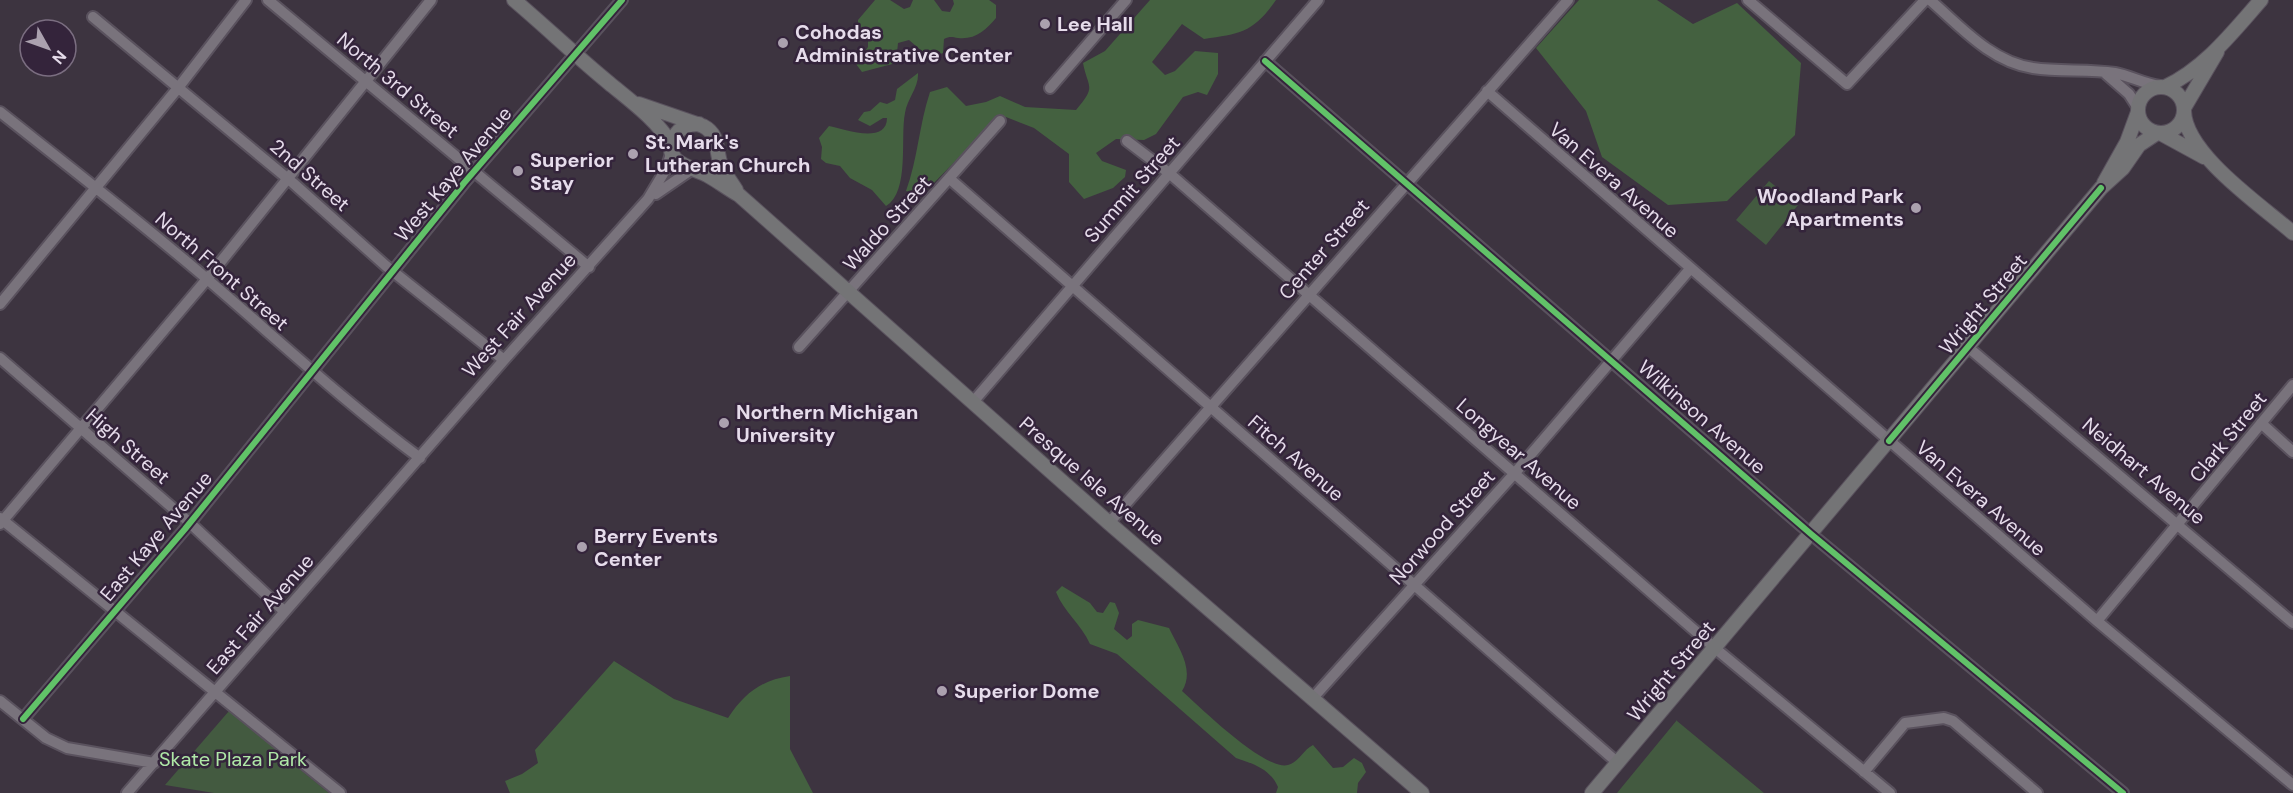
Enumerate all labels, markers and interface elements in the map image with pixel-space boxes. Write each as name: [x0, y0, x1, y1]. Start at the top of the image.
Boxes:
place label: Lee Hall: [1057, 11, 1133, 37]
marker: Lee Hall: [1038, 17, 1052, 31]
north arrow: [18, 18, 78, 78]
place label: Cohodas Administrative Center: [795, 19, 1012, 68]
street label: North 3rd Street: [332, 26, 464, 144]
marker: Cohodas Administrative Center: [776, 36, 790, 50]
text: N: [47, 46, 71, 69]
street label: West Kaye Avenue: [389, 101, 517, 247]
street label: Van Evera Avenue: [1544, 116, 1684, 244]
place label: St. Mark's Lutheran Church: [645, 129, 810, 178]
street label: Summit Street: [1078, 130, 1186, 248]
street label: 2nd Street: [265, 133, 355, 217]
place label: Superior Stay: [530, 147, 614, 196]
marker: St. Mark's Lutheran Church: [626, 147, 640, 161]
marker: Superior Stay: [511, 164, 525, 178]
street label: Waldo Street: [837, 170, 937, 276]
place label: Woodland Park Apartments: [1757, 183, 1904, 232]
street label: Center Street: [1273, 193, 1375, 305]
marker: Woodland Park Apartments: [1909, 201, 1923, 215]
street label: North Front Street: [150, 206, 294, 336]
street label: West Fair Avenue: [456, 247, 582, 383]
street label: Wright Street: [1933, 248, 2033, 360]
street label: Wilkinson Avenue: [1632, 354, 1772, 480]
street label: Clark Street: [2184, 386, 2273, 488]
street label: Longyear Avenue: [1451, 392, 1587, 516]
place label: Northern Michigan University: [736, 399, 918, 448]
street label: High Street: [81, 402, 176, 490]
street label: Fitch Avenue: [1242, 409, 1350, 507]
street label: Presque Isle Avenue: [1014, 411, 1170, 551]
street label: Neidhart Avenue: [2077, 412, 2211, 530]
marker: Northern Michigan University: [717, 416, 731, 430]
street label: Van Evera Avenue: [1911, 434, 2051, 562]
street label: Norwood Street: [1383, 464, 1501, 590]
street label: East Kaye Avenue: [94, 466, 218, 606]
place label: Berry Events Center: [594, 523, 718, 572]
marker: Berry Events Center: [575, 540, 589, 554]
street label: East Fair Avenue: [201, 548, 319, 680]
street label: Wright Street: [1621, 615, 1721, 727]
place label: Superior Dome: [954, 678, 1099, 704]
marker: Superior Dome: [935, 684, 949, 698]
park label: Skate Plaza Park: [159, 746, 307, 772]

